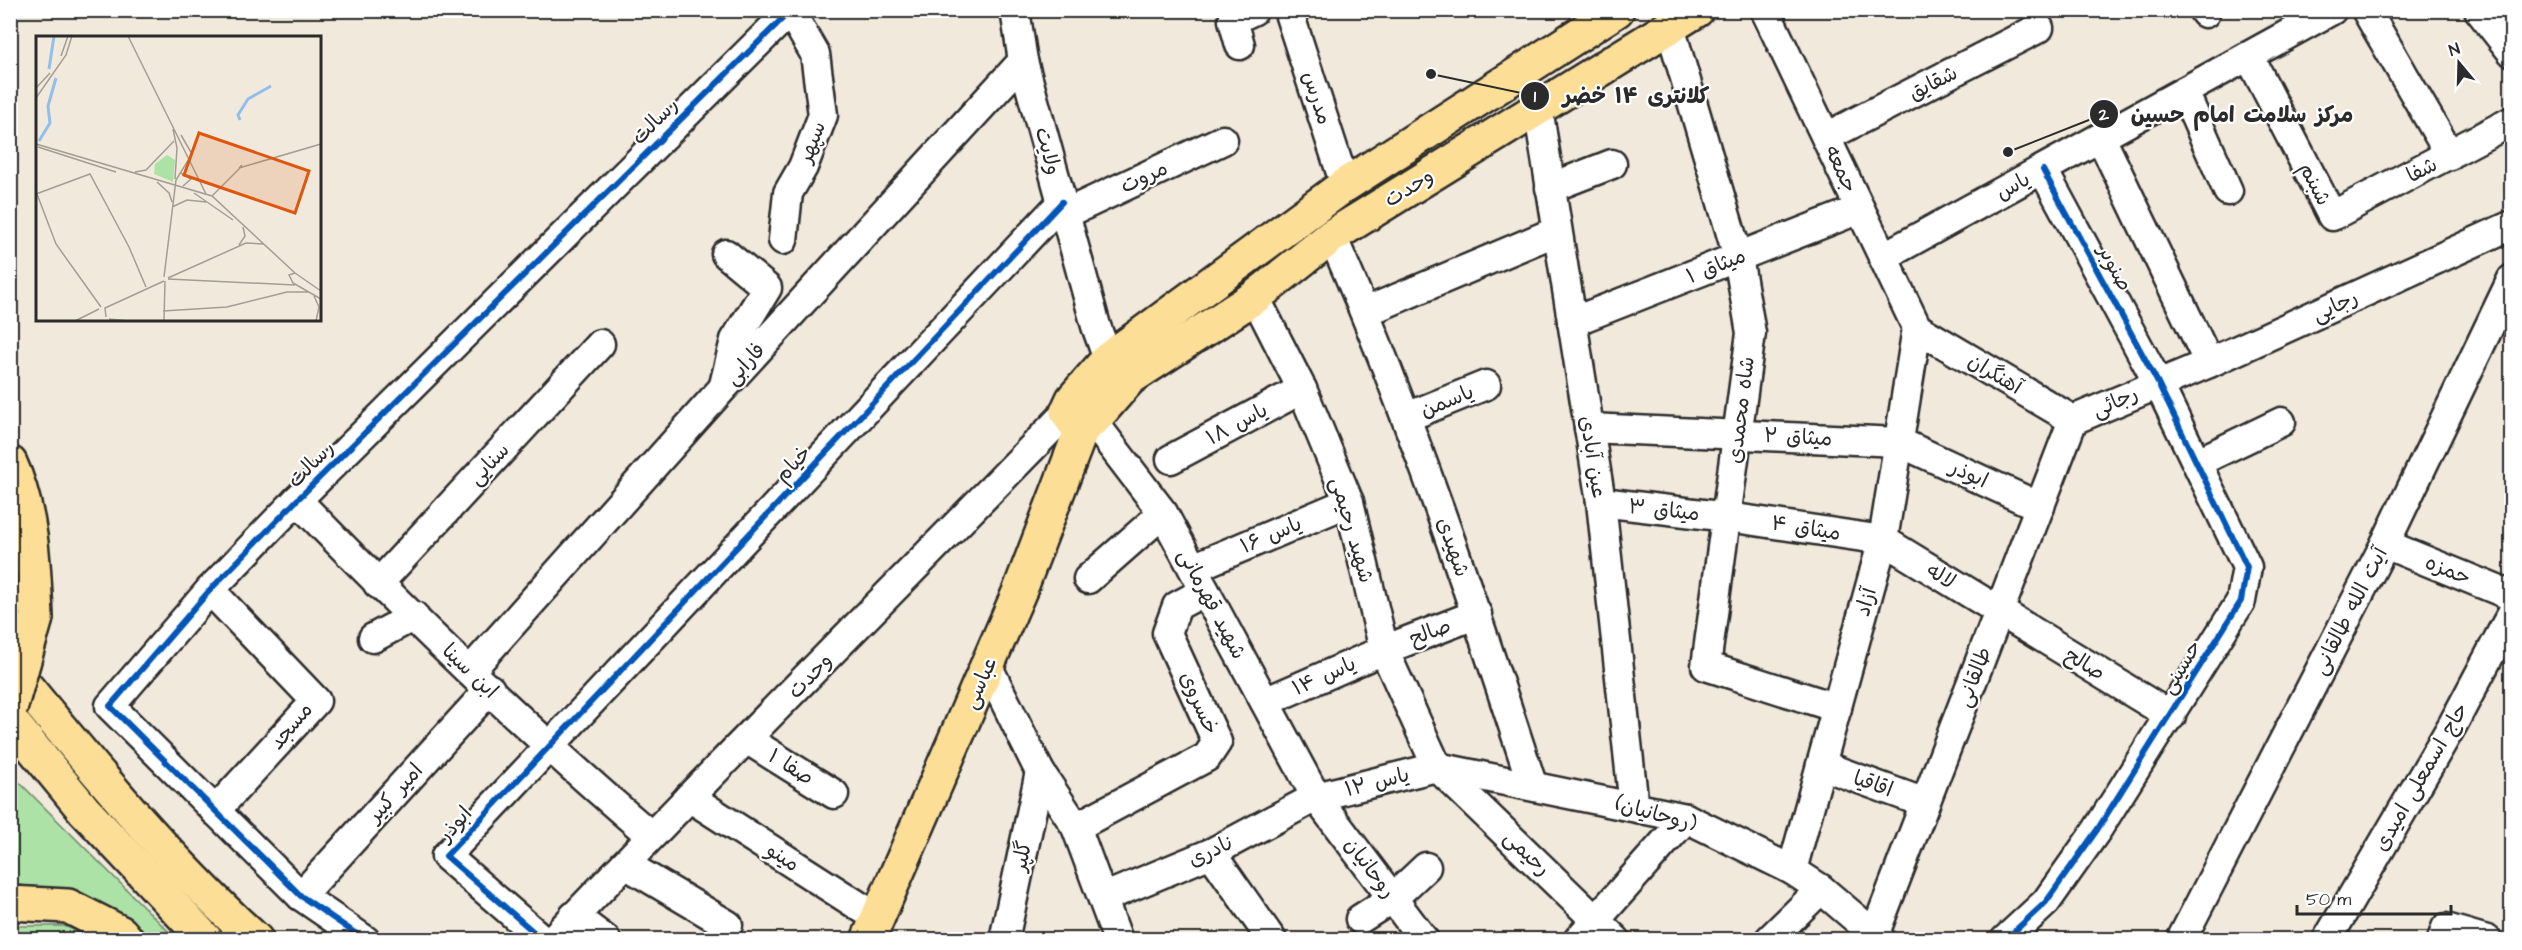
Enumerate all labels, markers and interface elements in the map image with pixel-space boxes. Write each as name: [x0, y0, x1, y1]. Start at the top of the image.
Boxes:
north arrow: [2429, 33, 2489, 93]
inset map: [36, 36, 321, 321]
text: N: [2446, 38, 2463, 62]
street label: شقایق: [1903, 58, 1963, 108]
street label: مدرس: [1295, 68, 1339, 128]
callout: کلانتری ۱۴ خضر: [1520, 76, 1721, 116]
text: کلانتری ۱۴ خضر: [1561, 81, 1710, 112]
text: 1: [1534, 84, 1537, 109]
street label: رسالت: [625, 91, 685, 151]
callout: مرکز سلامت امام حسین: [2089, 94, 2365, 134]
text: مرکز سلامت امام حسین: [2131, 100, 2353, 131]
text: 2: [2098, 102, 2110, 127]
street label: سپهر: [790, 117, 833, 169]
street label: ولایت: [1028, 124, 1068, 178]
street label: جمعه: [1817, 141, 1865, 197]
street label: شفا: [2402, 150, 2442, 190]
street label: مروت: [1116, 153, 1172, 201]
street label: شبنم: [2291, 157, 2338, 211]
street label: وحدت: [1379, 162, 1439, 214]
street label: یاس: [1990, 165, 2036, 207]
street label: صنوبر: [2090, 238, 2139, 296]
street label: میثاق ۱: [1682, 241, 1750, 291]
street label: رجایی: [2307, 283, 2363, 329]
street label: فارابی: [718, 336, 772, 392]
street label: آهنگران: [1962, 346, 2028, 402]
street label: شاه محمدی: [1720, 355, 1762, 465]
street label: یاسمن: [1416, 377, 1478, 425]
street label: رجائی: [2087, 379, 2143, 425]
street label: یاس ۱۸: [1201, 396, 1273, 452]
street label: عین آبادی: [1572, 414, 1614, 500]
street label: میثاق ۲: [1763, 421, 1833, 453]
street label: رسالت: [281, 434, 341, 494]
street label: سنایی: [462, 436, 516, 492]
street label: خیام: [768, 439, 819, 490]
street label: ابوذر: [1943, 452, 1993, 495]
street label: شهید رحیمی: [1323, 474, 1381, 586]
street label: میثاق ۳: [1627, 492, 1701, 528]
street label: میثاق ۴: [1769, 508, 1843, 548]
street label: یاس ۱۶: [1236, 509, 1306, 561]
street label: شهیدی: [1429, 513, 1477, 581]
street label: آیت الله طالقانی: [2305, 541, 2395, 680]
street label: شهید قهرمانی: [1171, 544, 1253, 664]
street label: حمزه: [2421, 548, 2475, 592]
street label: لاله: [1921, 556, 1961, 596]
street label: آزاد: [1848, 584, 1884, 620]
street label: صالح: [1405, 611, 1455, 653]
street label: حسینی: [2153, 634, 2209, 700]
street label: ابن سینا: [435, 637, 505, 705]
street label: صالح: [2059, 641, 2111, 687]
street label: طالقانی: [1949, 643, 1999, 711]
street label: وحدت: [781, 647, 839, 705]
street label: یاس ۱۴: [1287, 649, 1361, 703]
street label: عباسی: [956, 652, 1004, 714]
street label: خسروی: [1172, 667, 1226, 739]
street label: مسجد: [263, 696, 319, 756]
street label: حاج اسمعلی امیدی: [2367, 697, 2475, 857]
street label: صفا ۱: [763, 742, 819, 792]
street label: امیر کبیر: [359, 757, 430, 831]
street label: یاس ۱۲: [1342, 760, 1412, 804]
street label: اقاقیا: [1849, 763, 1897, 805]
street label: (روحانیان): [1612, 789, 1700, 839]
street label: ابوذر: [430, 800, 479, 850]
street label: رحیمی: [1497, 823, 1557, 883]
street label: نادری: [1183, 828, 1239, 874]
street label: روحانیان: [1337, 831, 1403, 905]
street label: مینو: [760, 835, 805, 878]
street label: گلپر: [1004, 838, 1039, 876]
scale bar: [2297, 878, 2452, 916]
text: 50 m: [2306, 887, 2351, 912]

